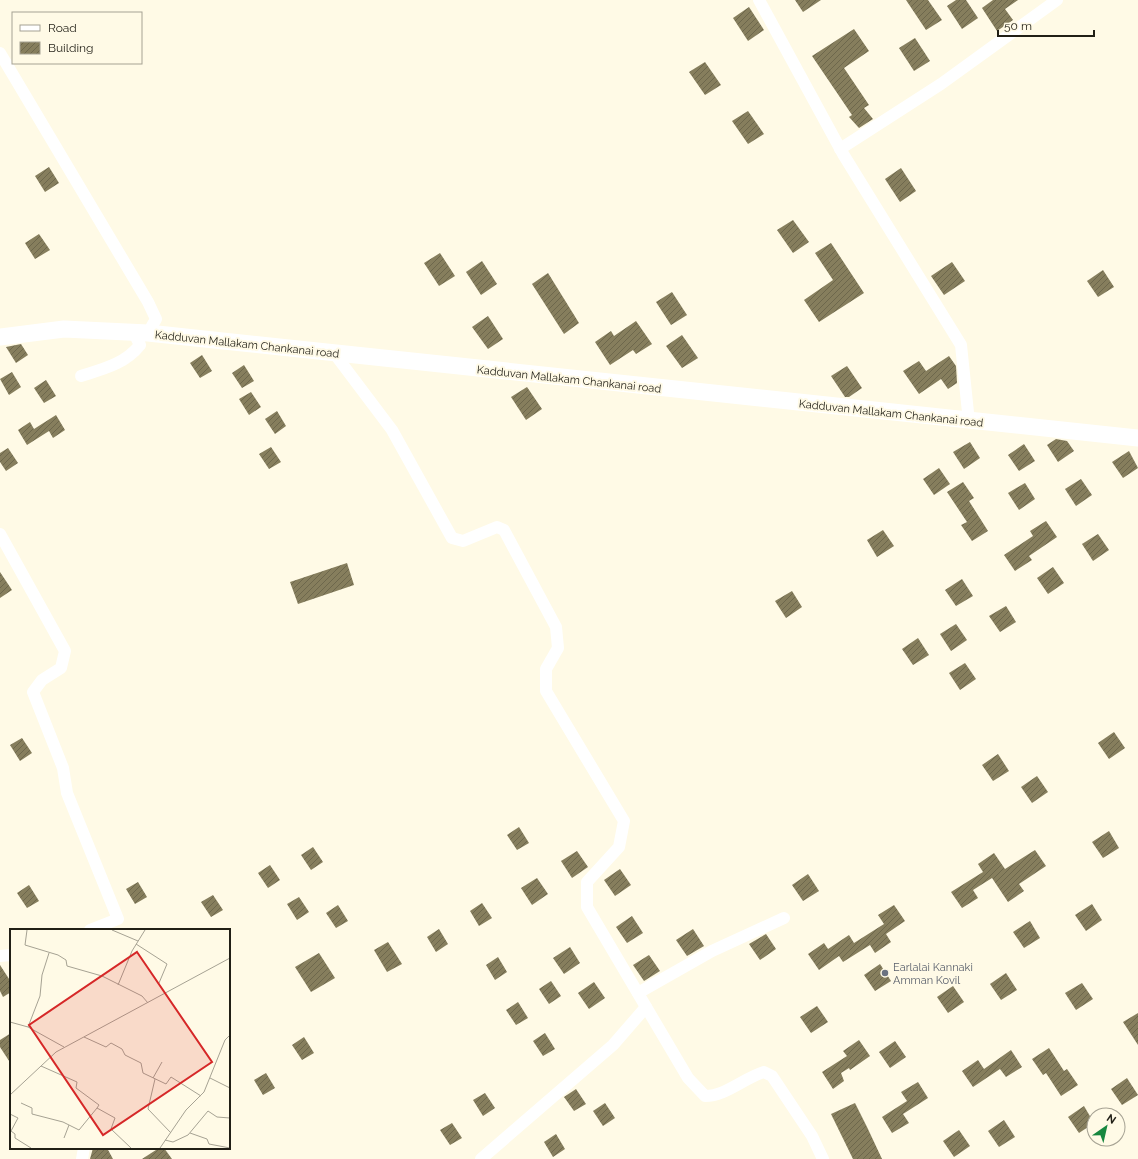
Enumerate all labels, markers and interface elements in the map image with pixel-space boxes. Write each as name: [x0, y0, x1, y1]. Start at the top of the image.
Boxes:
legend: [12, 12, 142, 64]
scale bar: [998, 12, 1094, 38]
text: 50 m: [1004, 19, 1032, 33]
text: Road: [48, 21, 77, 35]
text: Building: [48, 41, 94, 55]
street label: Kadduvan Mallakam Chankanai road: [154, 328, 340, 361]
street label: Kadduvan Mallakam Chankanai road: [476, 363, 662, 396]
street label: Kadduvan Mallakam Chankanai road: [798, 397, 984, 430]
inset map: [10, 929, 230, 1149]
place label: Earlalai Kannaki Amman Kovil: [893, 961, 973, 987]
marker: Earlalai Kannaki Amman Kovil: [880, 968, 890, 978]
north arrow: [1086, 1107, 1126, 1147]
text: N: [1104, 1111, 1118, 1127]

